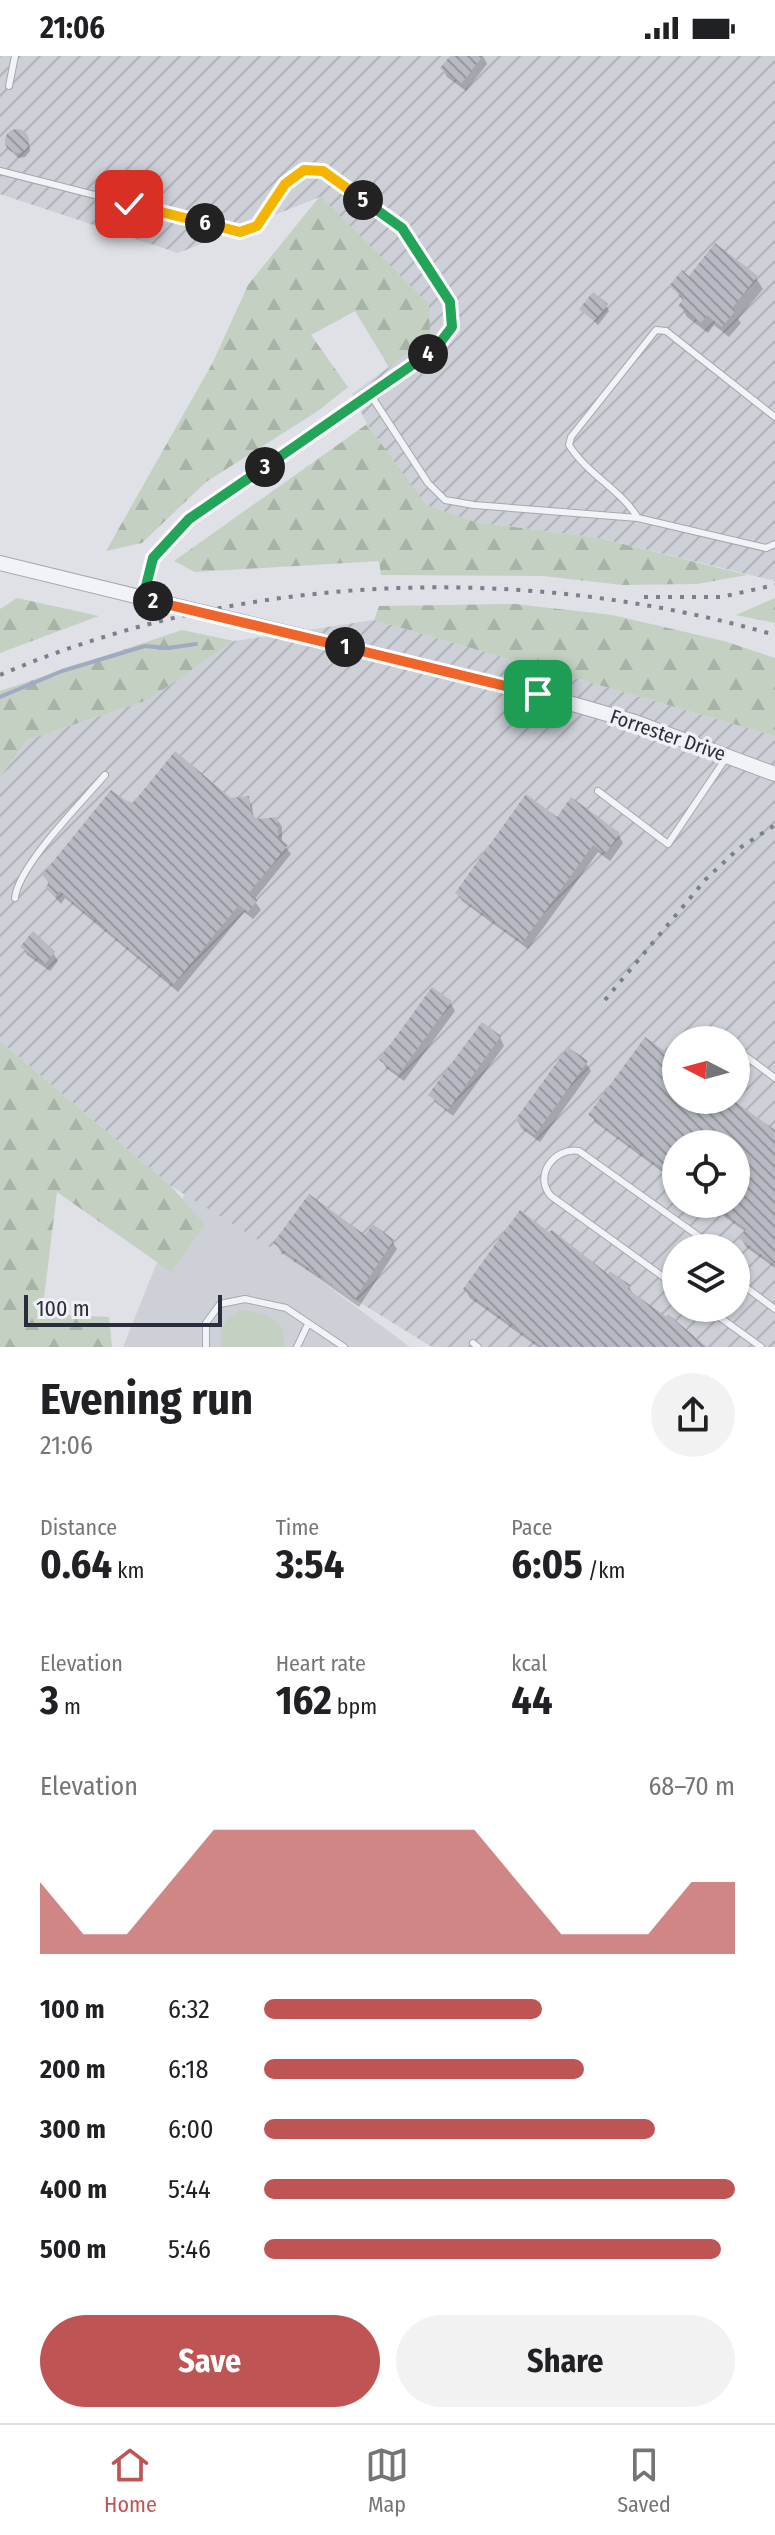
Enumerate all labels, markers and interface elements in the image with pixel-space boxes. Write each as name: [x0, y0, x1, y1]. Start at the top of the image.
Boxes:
text: 21:06: [40, 10, 105, 46]
pin: [95, 170, 163, 238]
pin: 5: [343, 180, 383, 220]
icon: check: [107, 182, 151, 226]
text: 5: [358, 186, 368, 213]
pin: 6: [185, 203, 225, 243]
text: 6: [199, 209, 211, 236]
pin: 4: [408, 334, 448, 374]
text: 4: [422, 340, 434, 367]
pin: 3: [245, 447, 285, 487]
text: 3: [260, 453, 270, 480]
pin: 2: [133, 581, 173, 621]
text: 2: [148, 587, 158, 614]
pin: 1: [325, 627, 365, 667]
text: 1: [340, 633, 350, 660]
pin: [504, 660, 572, 728]
icon: arrive: [516, 672, 560, 716]
street label: Forrester Drive: [607, 704, 729, 766]
north arrow: [662, 1026, 750, 1114]
map controls: [662, 1026, 750, 1322]
button: locate: [662, 1130, 750, 1218]
button: layers: [662, 1234, 750, 1322]
scale bar: [24, 1291, 222, 1327]
text: 100 m: [36, 1295, 90, 1322]
text: Evening run: [40, 1373, 253, 1426]
button: share: [651, 1373, 735, 1457]
text: 21:06: [40, 1430, 93, 1461]
text: Distance: [40, 1514, 117, 1541]
text: Time: [276, 1514, 319, 1541]
text: Pace: [511, 1514, 552, 1541]
text: 0.64: [40, 1541, 112, 1589]
text: 3:54: [276, 1541, 344, 1589]
text: 6:05: [511, 1541, 583, 1589]
text: km: [112, 1557, 144, 1584]
text: /km: [583, 1557, 626, 1584]
text: Elevation: [40, 1650, 123, 1677]
text: Heart rate: [276, 1650, 366, 1677]
text: kcal: [511, 1650, 547, 1677]
text: 3: [40, 1677, 59, 1725]
text: 162: [276, 1677, 332, 1725]
text: 44: [511, 1677, 552, 1725]
text: m: [59, 1693, 81, 1720]
text: bpm: [332, 1693, 377, 1720]
text: Elevation: [40, 1771, 138, 1802]
text: 68–70 m: [648, 1771, 735, 1802]
text: 100 m: [40, 1994, 105, 2025]
text: 6:32: [168, 1994, 210, 2025]
text: 200 m: [40, 2054, 106, 2085]
text: 6:18: [168, 2054, 208, 2085]
text: 300 m: [40, 2114, 106, 2145]
text: 6:00: [168, 2114, 214, 2145]
text: 400 m: [40, 2174, 107, 2205]
text: 5:44: [168, 2174, 210, 2205]
text: 500 m: [40, 2234, 106, 2265]
text: 5:46: [168, 2234, 211, 2265]
button: Save: [40, 2315, 380, 2407]
button: Share: [396, 2315, 735, 2407]
tab: Home: [104, 2443, 157, 2518]
tab: Map: [365, 2443, 409, 2518]
tab: Saved: [617, 2443, 671, 2518]

